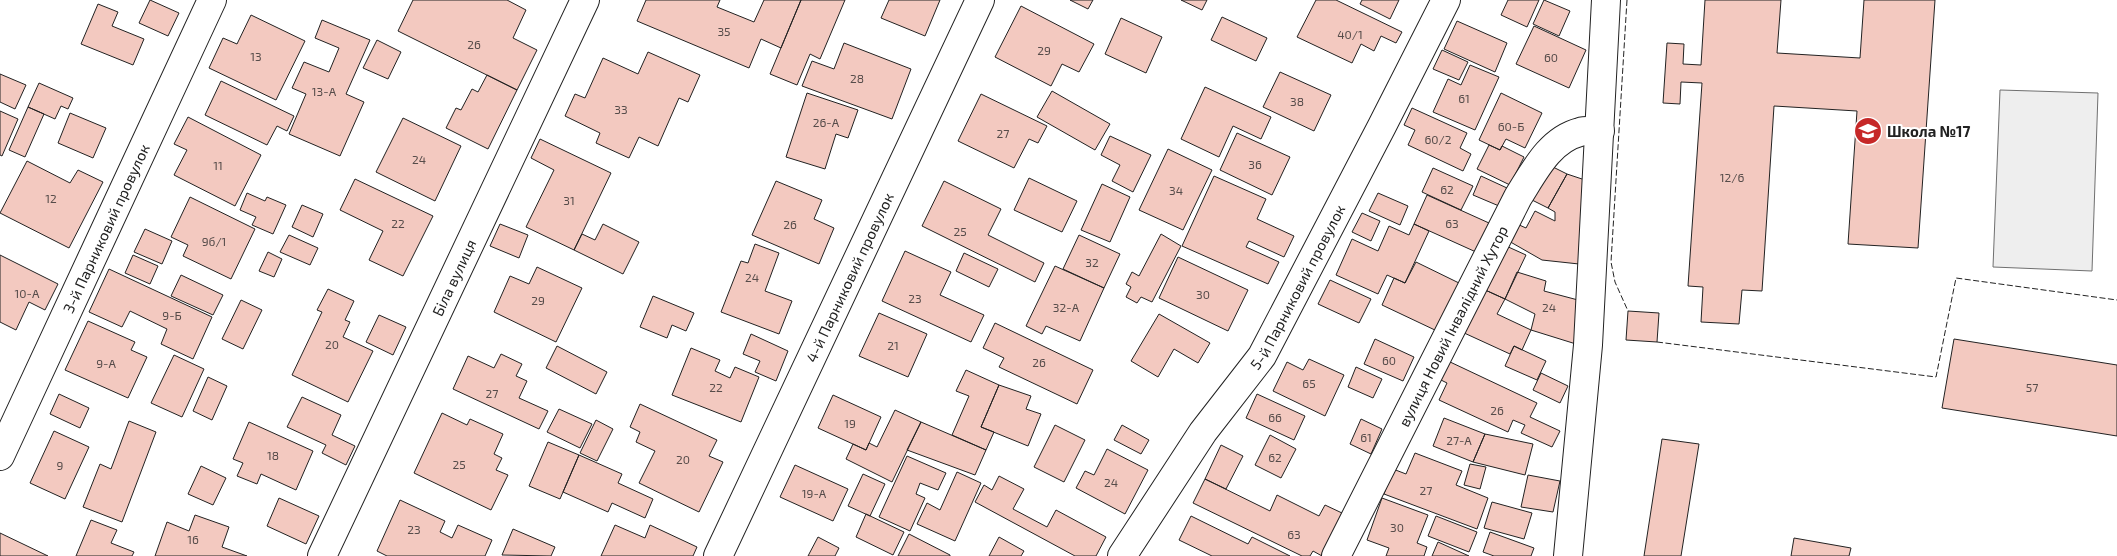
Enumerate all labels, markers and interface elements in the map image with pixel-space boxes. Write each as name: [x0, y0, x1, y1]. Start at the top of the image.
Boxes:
house number: 35: [717, 24, 731, 38]
house number: 40/1: [1337, 27, 1363, 41]
house number: 26: [467, 37, 481, 51]
house number: 29: [1037, 43, 1051, 57]
house number: 13: [250, 49, 262, 63]
house number: 60: [1544, 50, 1558, 64]
house number: 28: [850, 71, 864, 85]
house number: 13-А: [312, 84, 337, 98]
house number: 61: [1458, 91, 1470, 105]
house number: 38: [1290, 94, 1304, 108]
house number: 33: [614, 102, 628, 116]
house number: 26-А: [813, 115, 840, 129]
school or university icon: Школа №17: [1853, 116, 1883, 146]
house number: 60-Б: [1498, 119, 1524, 133]
place label: Школа №17: [1887, 122, 1971, 140]
house number: 27: [997, 126, 1009, 140]
house number: 60/2: [1424, 132, 1452, 146]
street label: 3-й Парниковий провулок: [59, 141, 153, 316]
house number: 24: [412, 152, 426, 166]
house number: 36: [1248, 157, 1262, 171]
house number: 11: [213, 158, 223, 172]
house number: 12/6: [1720, 170, 1744, 184]
house number: 62: [1440, 182, 1454, 196]
house number: 34: [1169, 183, 1183, 197]
street label: 4-й Парниковий провулок: [802, 190, 897, 365]
house number: 12: [45, 191, 57, 205]
house number: 31: [563, 193, 575, 207]
street label: 5-й Парниковий провулок: [1246, 201, 1349, 373]
house number: 22: [391, 216, 405, 230]
house number: 63: [1445, 216, 1459, 230]
house number: 26: [783, 217, 797, 231]
street label: вулиця Новий Інвалідний Хутор: [1394, 222, 1511, 429]
house number: 25: [953, 224, 967, 238]
house number: 9б/1: [202, 234, 226, 248]
street label: Біла вулиця: [428, 236, 480, 319]
house number: 32: [1085, 255, 1099, 269]
house number: 24: [745, 270, 759, 284]
house number: 10-А: [15, 286, 40, 300]
house number: 30: [1196, 287, 1210, 301]
house number: 23: [908, 291, 922, 305]
house number: 29: [531, 293, 545, 307]
house number: 32-А: [1053, 300, 1080, 314]
house number: 24: [1542, 300, 1556, 314]
house number: 9-Б: [162, 308, 182, 322]
house number: 20: [325, 337, 339, 351]
house number: 21: [887, 338, 899, 352]
house number: 60: [1382, 353, 1396, 367]
house number: 26: [1032, 355, 1046, 369]
house number: 9-А: [96, 356, 116, 370]
house number: 65: [1302, 376, 1316, 390]
house number: 22: [709, 380, 723, 394]
house number: 57: [2026, 380, 2038, 394]
house number: 27: [486, 386, 498, 400]
house number: 26: [1490, 403, 1504, 417]
house number: 66: [1268, 410, 1282, 424]
house number: 19: [844, 416, 856, 430]
house number: 61: [1360, 430, 1372, 444]
house number: 27-А: [1446, 433, 1472, 447]
house number: 18: [267, 448, 279, 462]
house number: 62: [1268, 450, 1282, 464]
house number: 20: [676, 452, 690, 466]
house number: 25: [452, 457, 466, 471]
house number: 9: [57, 458, 64, 472]
house number: 24: [1104, 475, 1118, 489]
house number: 27: [1420, 483, 1432, 497]
house number: 19-А: [802, 486, 827, 500]
house number: 30: [1390, 520, 1404, 534]
house number: 23: [407, 522, 421, 536]
house number: 63: [1287, 527, 1301, 541]
house number: 16: [187, 532, 199, 546]

